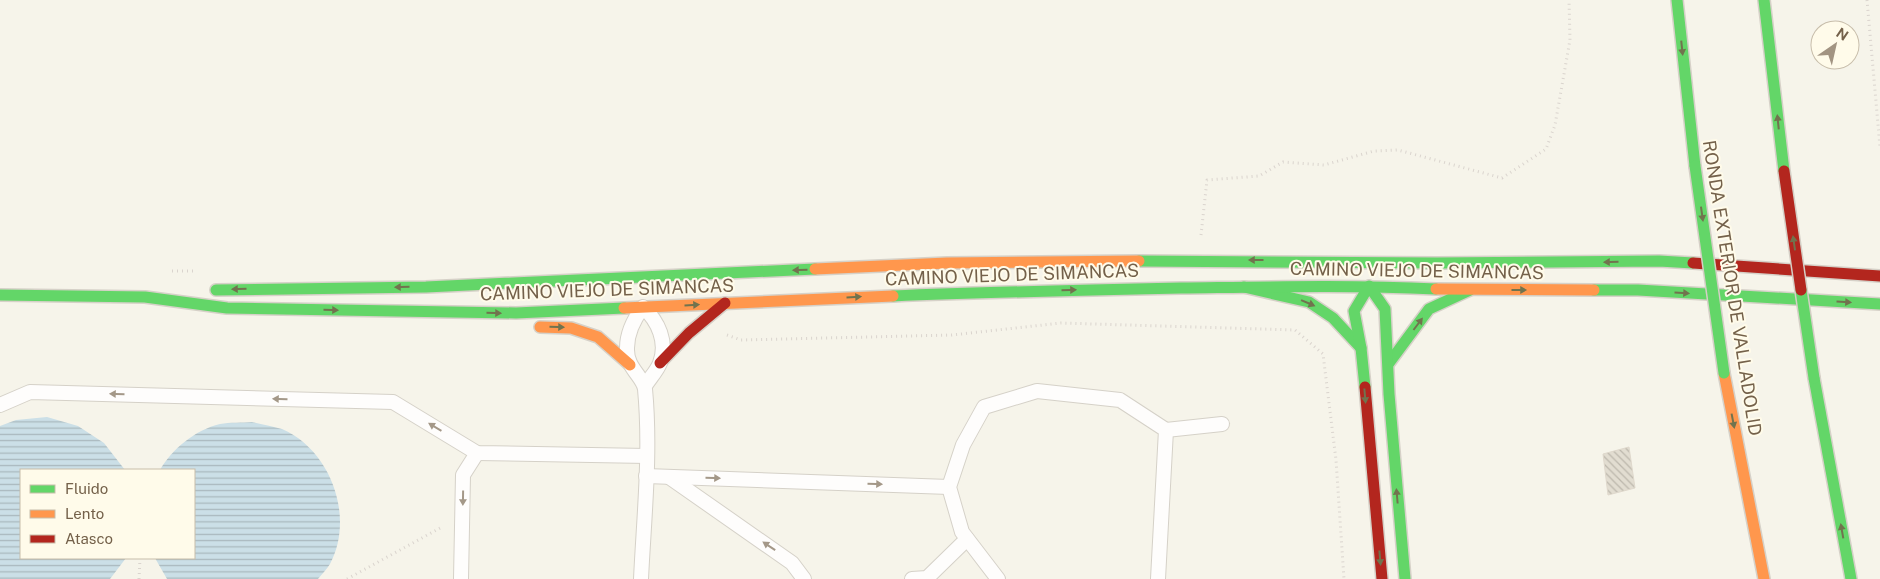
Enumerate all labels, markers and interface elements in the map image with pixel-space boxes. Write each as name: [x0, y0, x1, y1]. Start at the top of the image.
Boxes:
north arrow: [1810, 20, 1860, 70]
text: N: [1833, 25, 1851, 44]
one-way arrow: [1678, 41, 1686, 57]
one-way arrow: [1774, 114, 1782, 130]
street label: RONDA EXTERIOR DE VALLADOLID: [1699, 139, 1766, 437]
one-way arrow: [1698, 206, 1706, 222]
one-way arrow: [1790, 235, 1798, 251]
one-way arrow: [1247, 256, 1263, 264]
street label: CAMINO VIEJO DE SIMANCAS: [1290, 258, 1544, 283]
one-way arrow: [1602, 258, 1618, 266]
street label: CAMINO VIEJO DE SIMANCAS: [885, 260, 1139, 289]
one-way arrow: [791, 266, 807, 274]
street label: CAMINO VIEJO DE SIMANCAS: [480, 275, 734, 304]
one-way arrow: [393, 283, 409, 291]
one-way arrow: [231, 285, 247, 293]
one-way arrow: [1061, 286, 1077, 294]
one-way arrow: [1511, 286, 1527, 294]
one-way arrow: [1674, 289, 1690, 297]
one-way arrow: [847, 293, 863, 301]
one-way arrow: [1836, 299, 1852, 307]
one-way arrow: [684, 300, 700, 308]
one-way arrow: [1301, 300, 1315, 308]
one-way arrow: [323, 306, 339, 314]
one-way arrow: [486, 309, 502, 317]
one-way arrow: [1412, 318, 1423, 331]
one-way arrow: [549, 324, 565, 332]
one-way arrow: [1361, 389, 1369, 405]
one-way arrow: [109, 390, 125, 398]
one-way arrow: [271, 395, 287, 403]
one-way arrow: [1730, 413, 1738, 429]
one-way arrow: [428, 423, 441, 432]
legend: [20, 469, 195, 559]
one-way arrow: [705, 474, 721, 482]
text: Fluido: [65, 480, 108, 497]
one-way arrow: [867, 480, 883, 488]
one-way arrow: [1393, 487, 1401, 503]
one-way arrow: [459, 490, 467, 506]
text: Lento: [65, 505, 104, 522]
one-way arrow: [1838, 523, 1846, 539]
text: Atasco: [65, 530, 113, 547]
one-way arrow: [762, 541, 775, 551]
one-way arrow: [1376, 550, 1384, 566]

